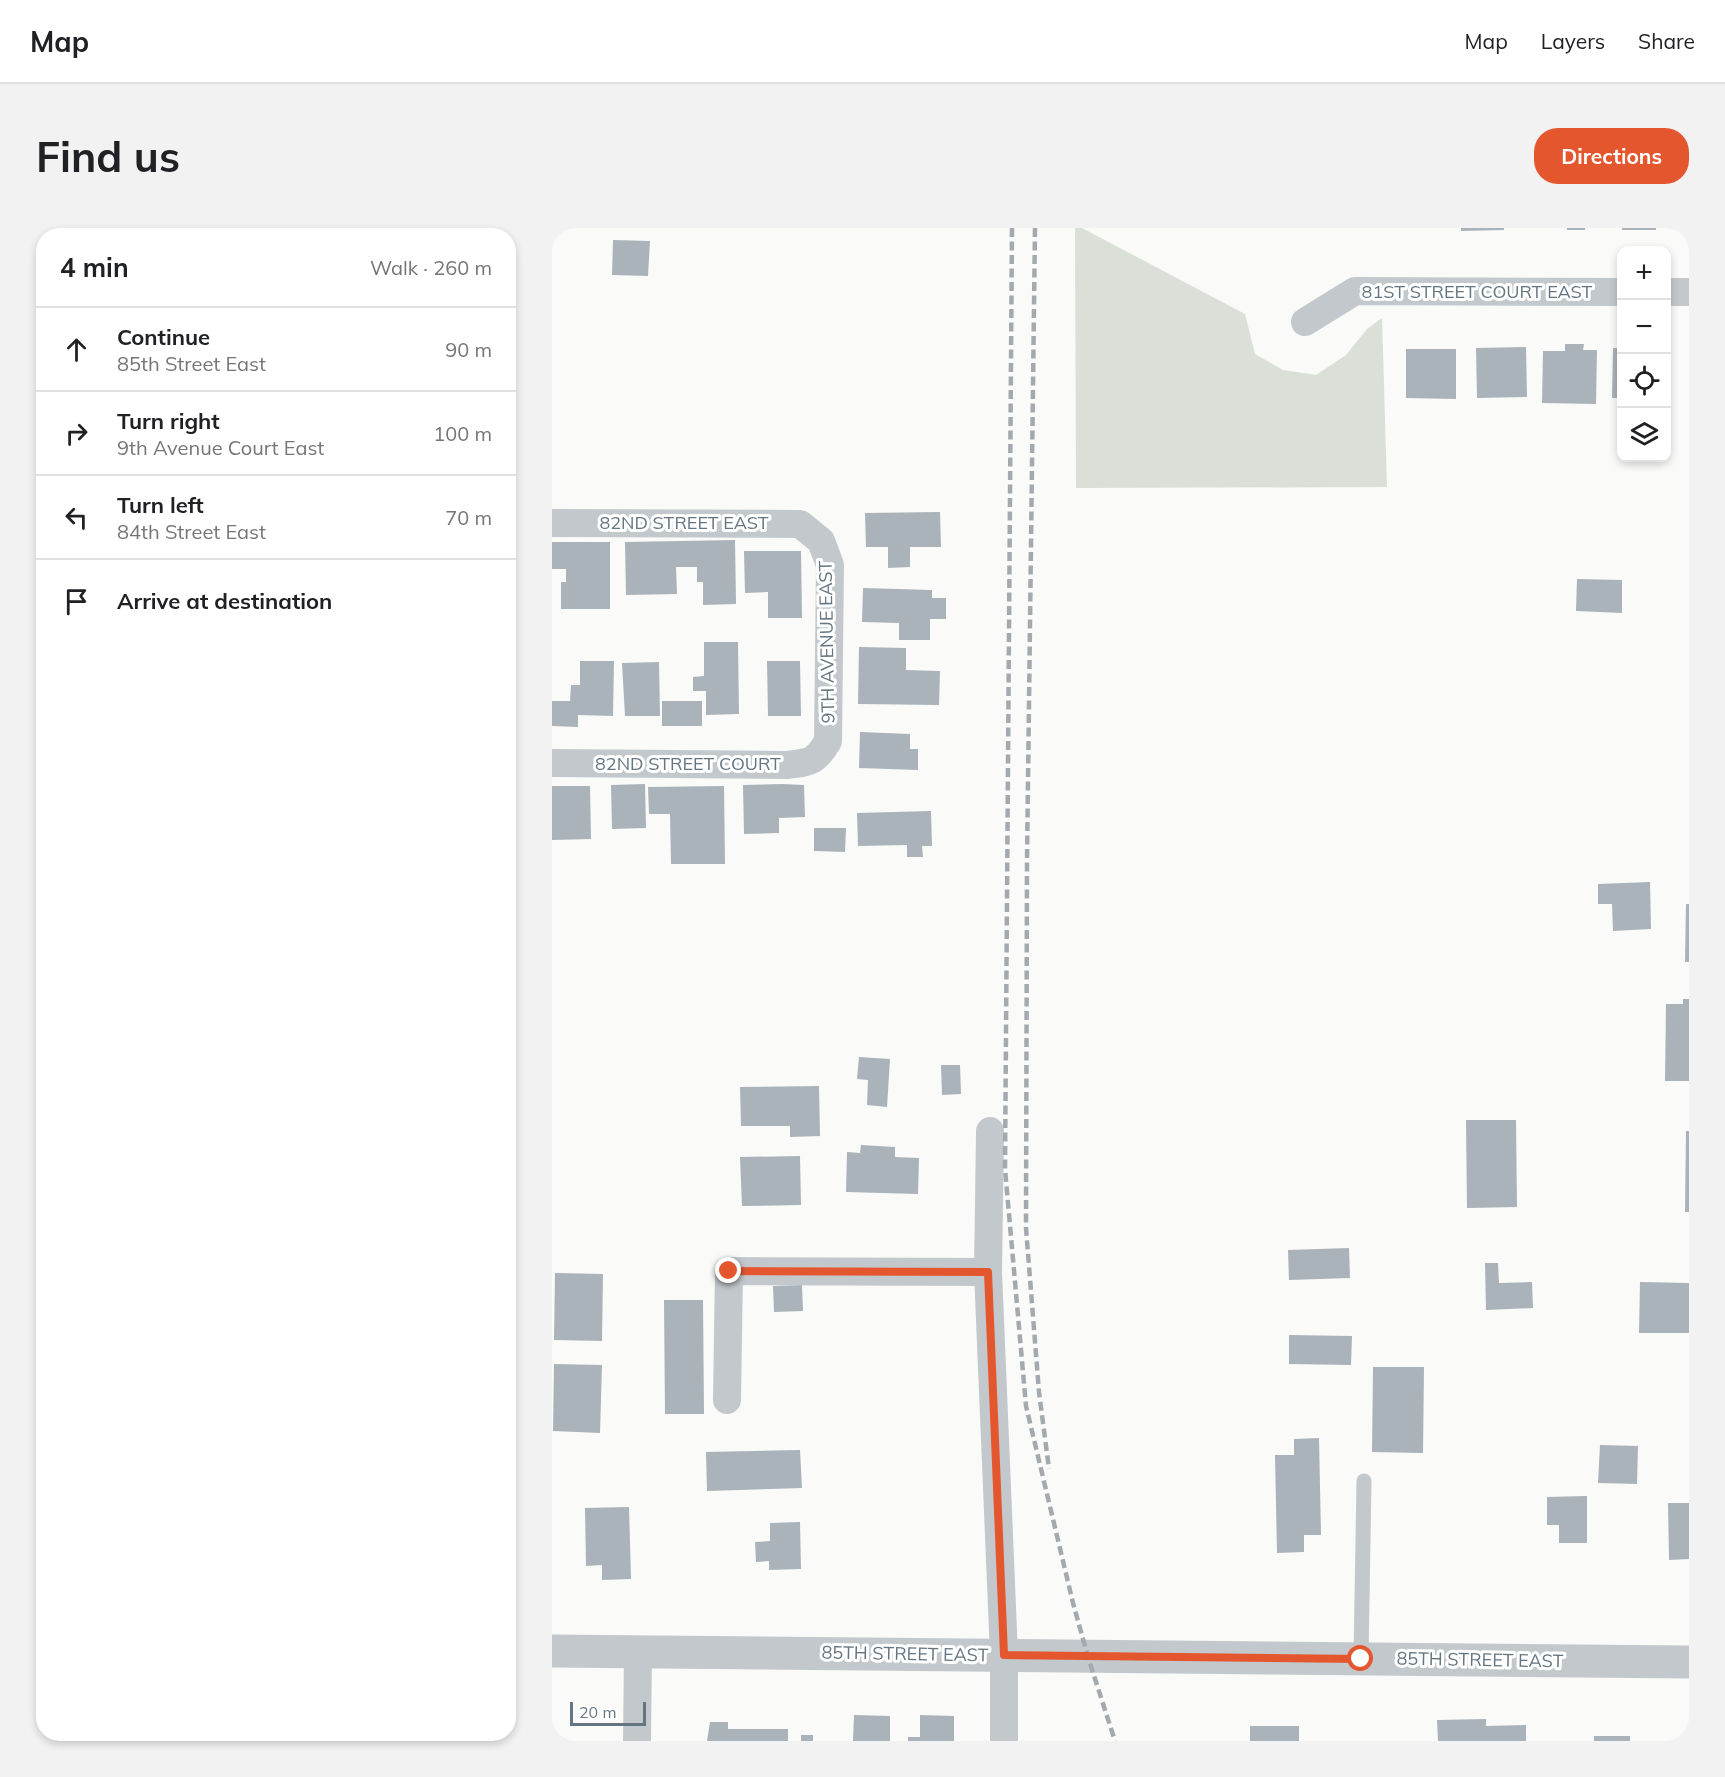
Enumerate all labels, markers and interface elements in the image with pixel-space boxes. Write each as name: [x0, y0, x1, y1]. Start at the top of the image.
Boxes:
text: Map: [30, 24, 89, 59]
text: Map: [1465, 28, 1508, 54]
text: Layers: [1541, 28, 1605, 54]
text: Share: [1638, 28, 1695, 54]
button: Directions: [1534, 128, 1689, 184]
text: Find us: [36, 130, 180, 183]
map controls: [1617, 246, 1671, 462]
button: +: [1617, 246, 1671, 300]
text: 4 min: [60, 251, 129, 284]
text: Walk · 260 m: [370, 255, 492, 280]
street label: 81ST STREET COURT EAST: [1362, 280, 1593, 303]
button: −: [1617, 300, 1671, 354]
text: Continue: [117, 323, 210, 351]
icon: ahead: [60, 333, 93, 366]
text: 90 m: [445, 337, 492, 362]
text: 85th Street East: [117, 351, 266, 376]
button: locate: [1617, 354, 1671, 408]
text: Turn right: [117, 407, 220, 435]
button: layers: [1617, 408, 1671, 462]
icon: right: [60, 417, 93, 450]
text: 100 m: [433, 421, 492, 446]
text: 9th Avenue Court East: [117, 435, 324, 460]
text: Turn left: [117, 491, 204, 519]
icon: left: [60, 501, 93, 534]
text: 70 m: [445, 505, 492, 530]
street label: 82ND STREET EAST: [599, 511, 769, 534]
text: 84th Street East: [117, 519, 266, 544]
street label: 9TH AVENUE EAST: [814, 560, 839, 724]
icon: arrive: [60, 585, 93, 618]
text: Arrive at destination: [117, 587, 332, 615]
street label: 82ND STREET COURT: [595, 752, 781, 775]
route end: [715, 1257, 741, 1283]
street label: 85TH STREET EAST: [821, 1641, 989, 1666]
route start: [1347, 1645, 1373, 1671]
street label: 85TH STREET EAST: [1396, 1647, 1564, 1672]
scale bar: [570, 1699, 646, 1726]
text: 20 m: [579, 1702, 616, 1722]

